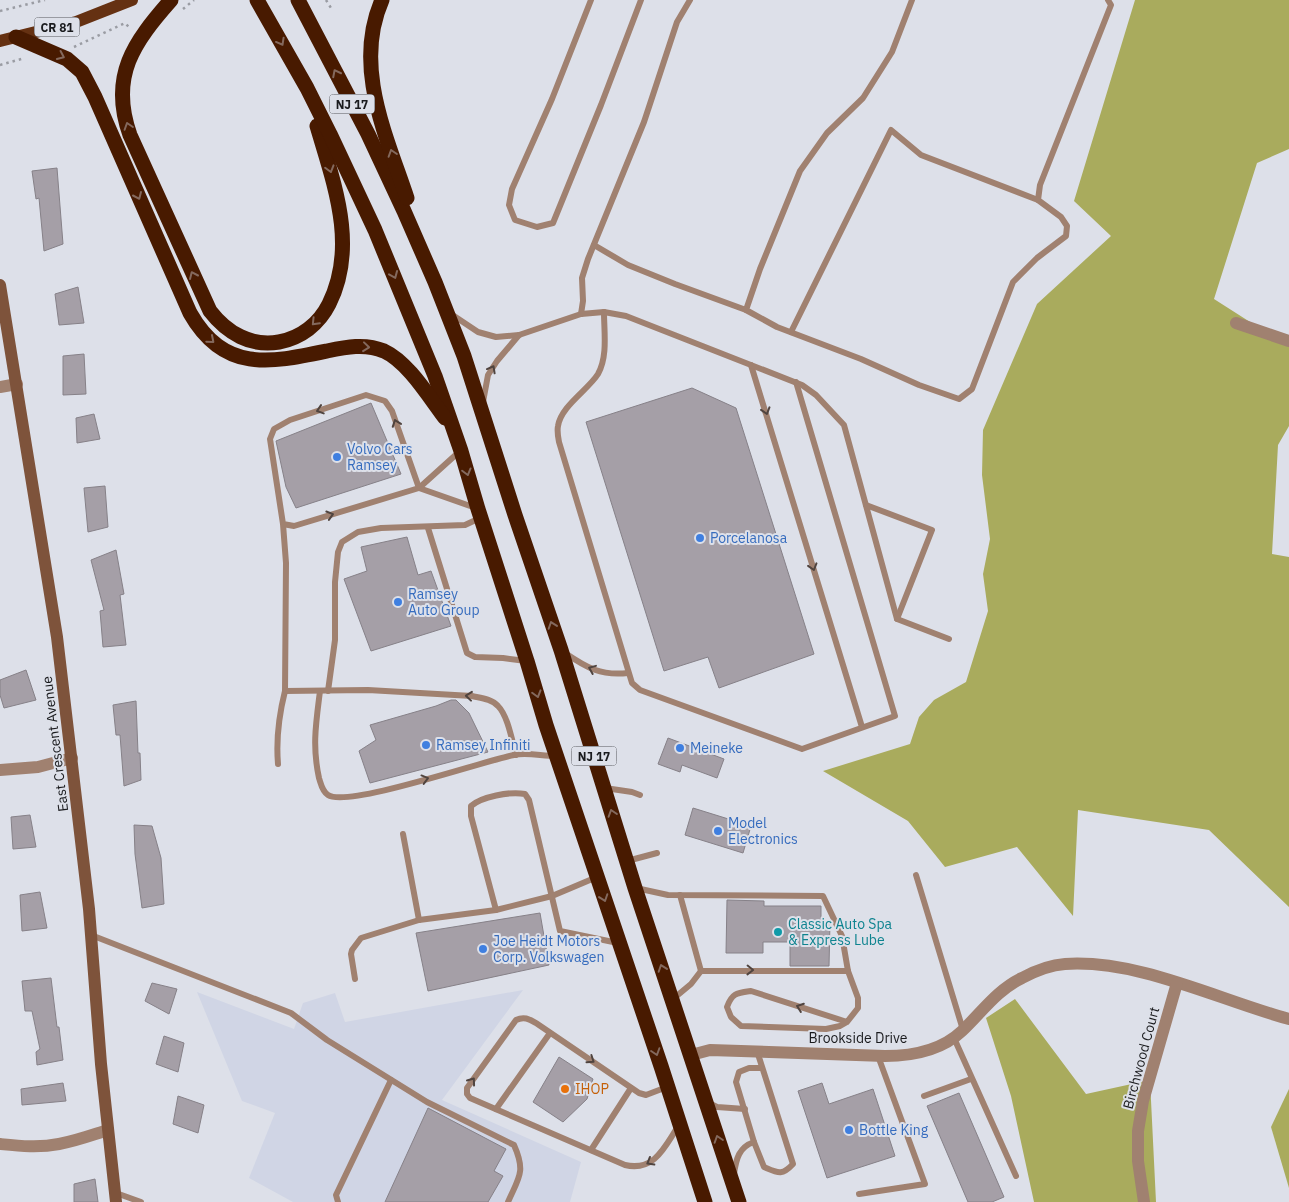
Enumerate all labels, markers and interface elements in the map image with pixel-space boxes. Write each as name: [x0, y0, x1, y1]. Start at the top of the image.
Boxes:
road number: CR 81: [34, 18, 80, 36]
one-way arrow: [275, 37, 285, 46]
one-way arrow: [56, 50, 65, 61]
one-way arrow: [332, 69, 342, 78]
road number: NJ 17: [330, 95, 374, 114]
one-way arrow: [123, 122, 133, 131]
one-way arrow: [388, 149, 398, 158]
one-way arrow: [324, 164, 334, 172]
one-way arrow: [132, 191, 143, 200]
one-way arrow: [387, 270, 398, 279]
one-way arrow: [188, 271, 199, 280]
one-way arrow: [312, 317, 321, 326]
one-way arrow: [205, 334, 214, 343]
one-way arrow: [363, 341, 371, 352]
one-way arrow: [486, 365, 496, 374]
one-way arrow: [316, 404, 325, 414]
one-way arrow: [760, 407, 770, 415]
one-way arrow: [392, 419, 402, 427]
place label: Volvo Cars Ramsey: [347, 440, 413, 474]
marker: Volvo Cars Ramsey: [331, 451, 343, 463]
one-way arrow: [462, 467, 472, 476]
one-way arrow: [325, 511, 334, 521]
place label: Porcelanosa: [710, 529, 788, 547]
marker: Porcelanosa: [694, 532, 706, 544]
one-way arrow: [807, 562, 817, 570]
place label: Ramsey Auto Group: [408, 585, 480, 619]
marker: Ramsey Auto Group: [392, 596, 404, 608]
one-way arrow: [548, 621, 558, 630]
one-way arrow: [589, 665, 597, 675]
street label: East Crescent Avenue: [38, 675, 72, 813]
one-way arrow: [531, 689, 541, 697]
one-way arrow: [464, 691, 472, 702]
place label: Ramsey Infiniti: [436, 736, 531, 754]
marker: Ramsey Infiniti: [420, 739, 432, 751]
place label: Meineke: [690, 739, 743, 757]
marker: Meineke: [674, 742, 686, 754]
road number: NJ 17: [572, 746, 616, 766]
one-way arrow: [421, 775, 429, 785]
one-way arrow: [607, 810, 617, 818]
place label: Model Electronics: [728, 814, 798, 848]
marker: Model Electronics: [712, 825, 724, 837]
one-way arrow: [598, 893, 608, 902]
place label: Classic Auto Spa & Express Lube: [788, 915, 893, 949]
marker: Classic Auto Spa & Express Lube: [772, 926, 784, 938]
place label: Joe Heidt Motors Corp. Volkswagen: [493, 932, 604, 966]
marker: Joe Heidt Motors Corp. Volkswagen: [477, 943, 489, 955]
one-way arrow: [658, 964, 668, 973]
one-way arrow: [746, 965, 754, 975]
one-way arrow: [797, 1003, 805, 1013]
street label: Birchwood Court: [1119, 1005, 1163, 1111]
street label: Brookside Drive: [808, 1029, 908, 1047]
one-way arrow: [650, 1047, 660, 1056]
one-way arrow: [585, 1054, 594, 1063]
one-way arrow: [466, 1077, 475, 1087]
place label: IHOP: [575, 1080, 609, 1098]
marker: IHOP: [559, 1083, 571, 1095]
place label: Bottle King: [859, 1121, 929, 1139]
marker: Bottle King: [843, 1124, 855, 1136]
one-way arrow: [714, 1135, 724, 1144]
one-way arrow: [646, 1155, 655, 1165]

